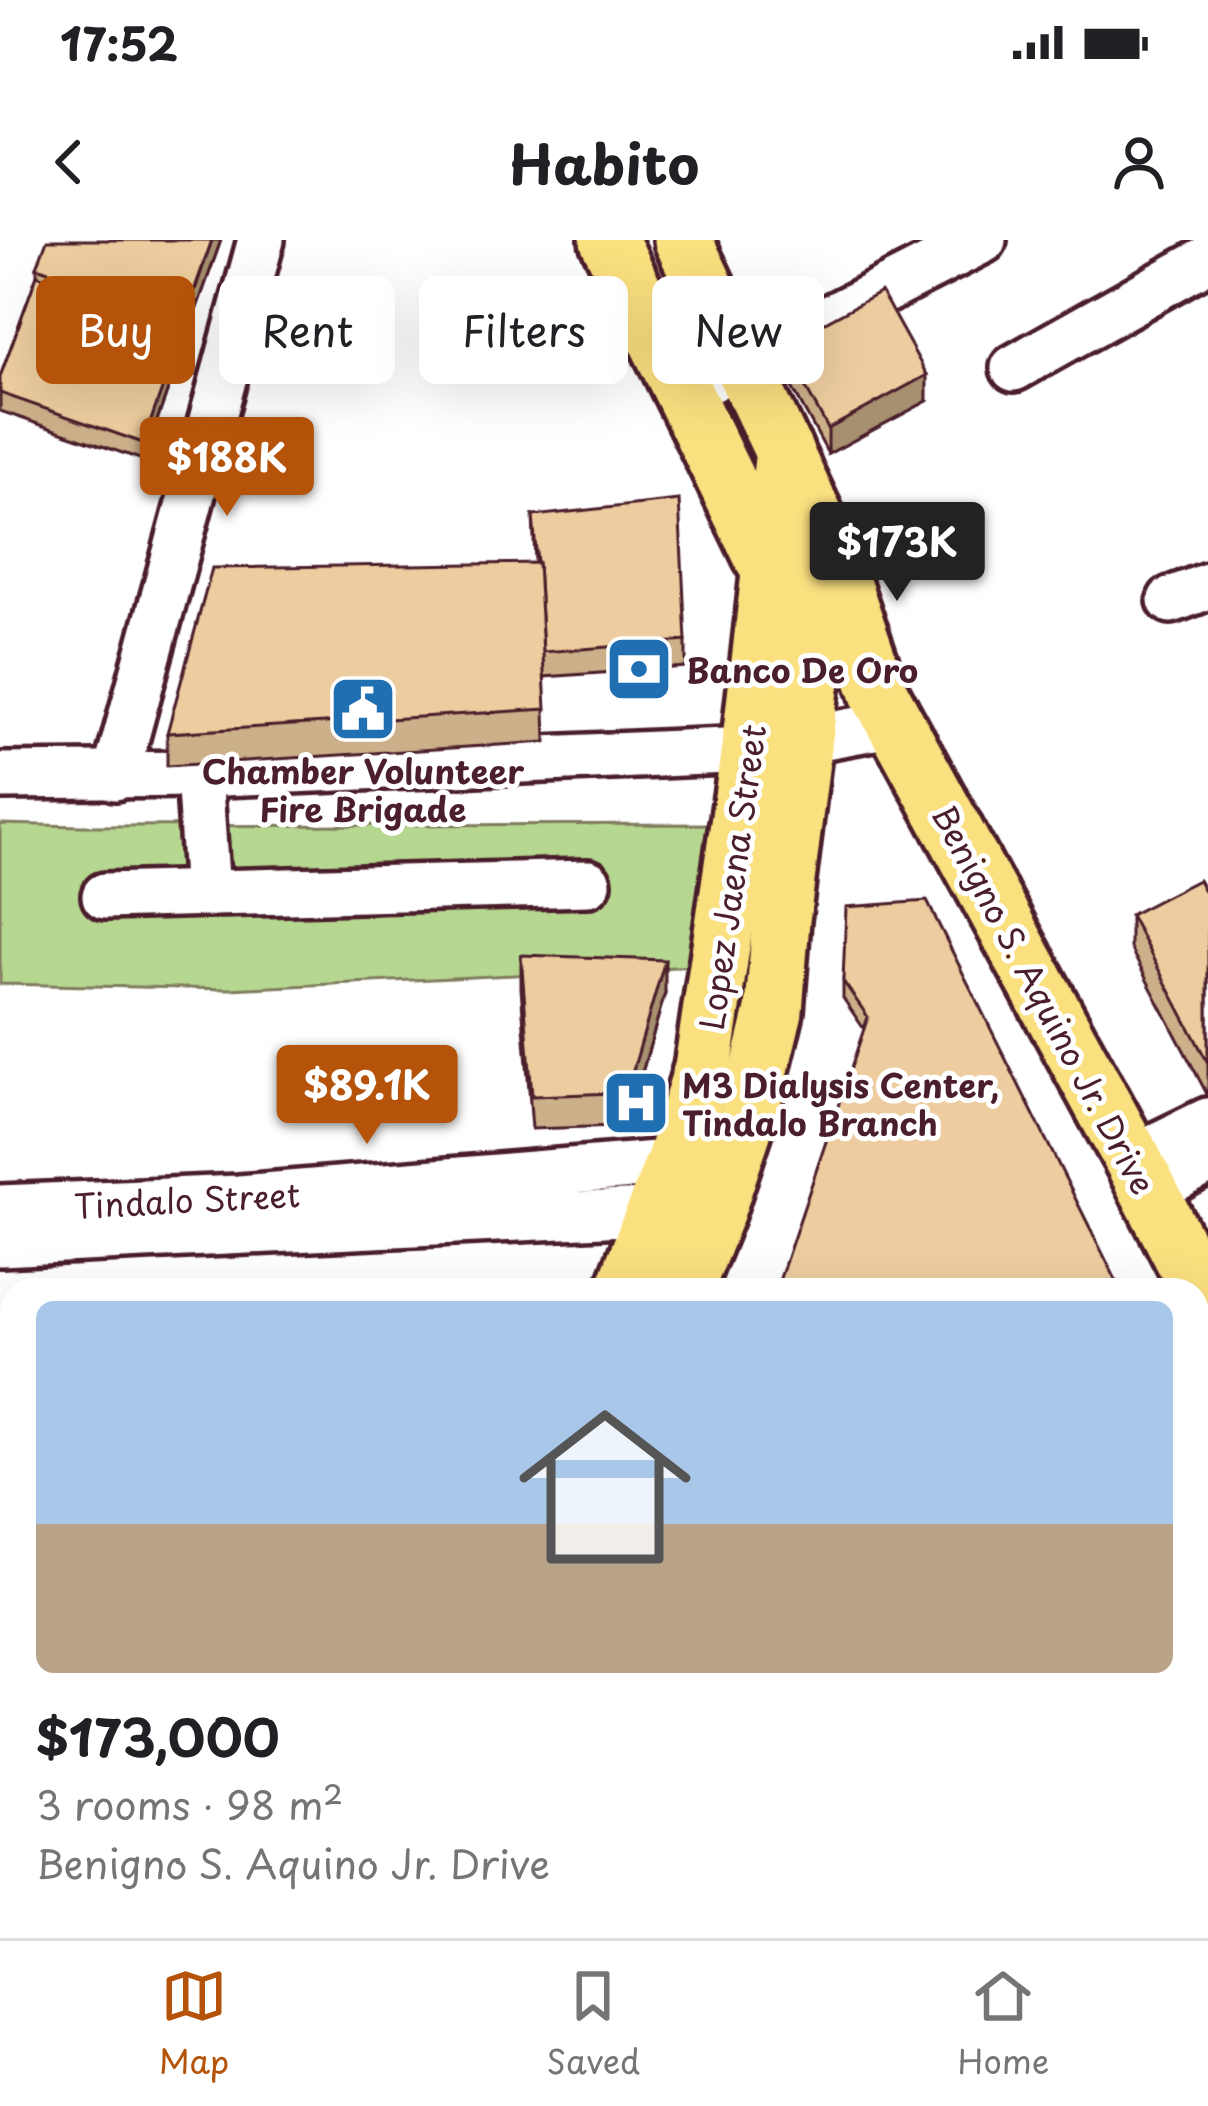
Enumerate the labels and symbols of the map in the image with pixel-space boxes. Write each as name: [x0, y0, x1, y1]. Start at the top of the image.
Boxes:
pin: $188K: [143, 417, 311, 519]
pin: $173K: [813, 502, 981, 604]
bank icon: Banco De Oro: [604, 634, 674, 704]
place label: Banco De Oro: [686, 644, 918, 694]
public building icon: Chamber Volunteer Fire Brigade: [328, 674, 398, 744]
street label: Lopez Jaena Street: [685, 721, 777, 1033]
place label: Chamber Volunteer Fire Brigade: [202, 745, 524, 833]
street label: Benigno S. Aquino Jr. Drive: [921, 795, 1169, 1203]
pin: $89.1K: [269, 1045, 465, 1147]
place label: M3 Dialysis Center, Tindalo Branch: [682, 1059, 999, 1147]
hospital icon: M3 Dialysis Center, Tindalo Branch: [601, 1068, 671, 1138]
street label: Tindalo Street: [73, 1168, 301, 1230]

